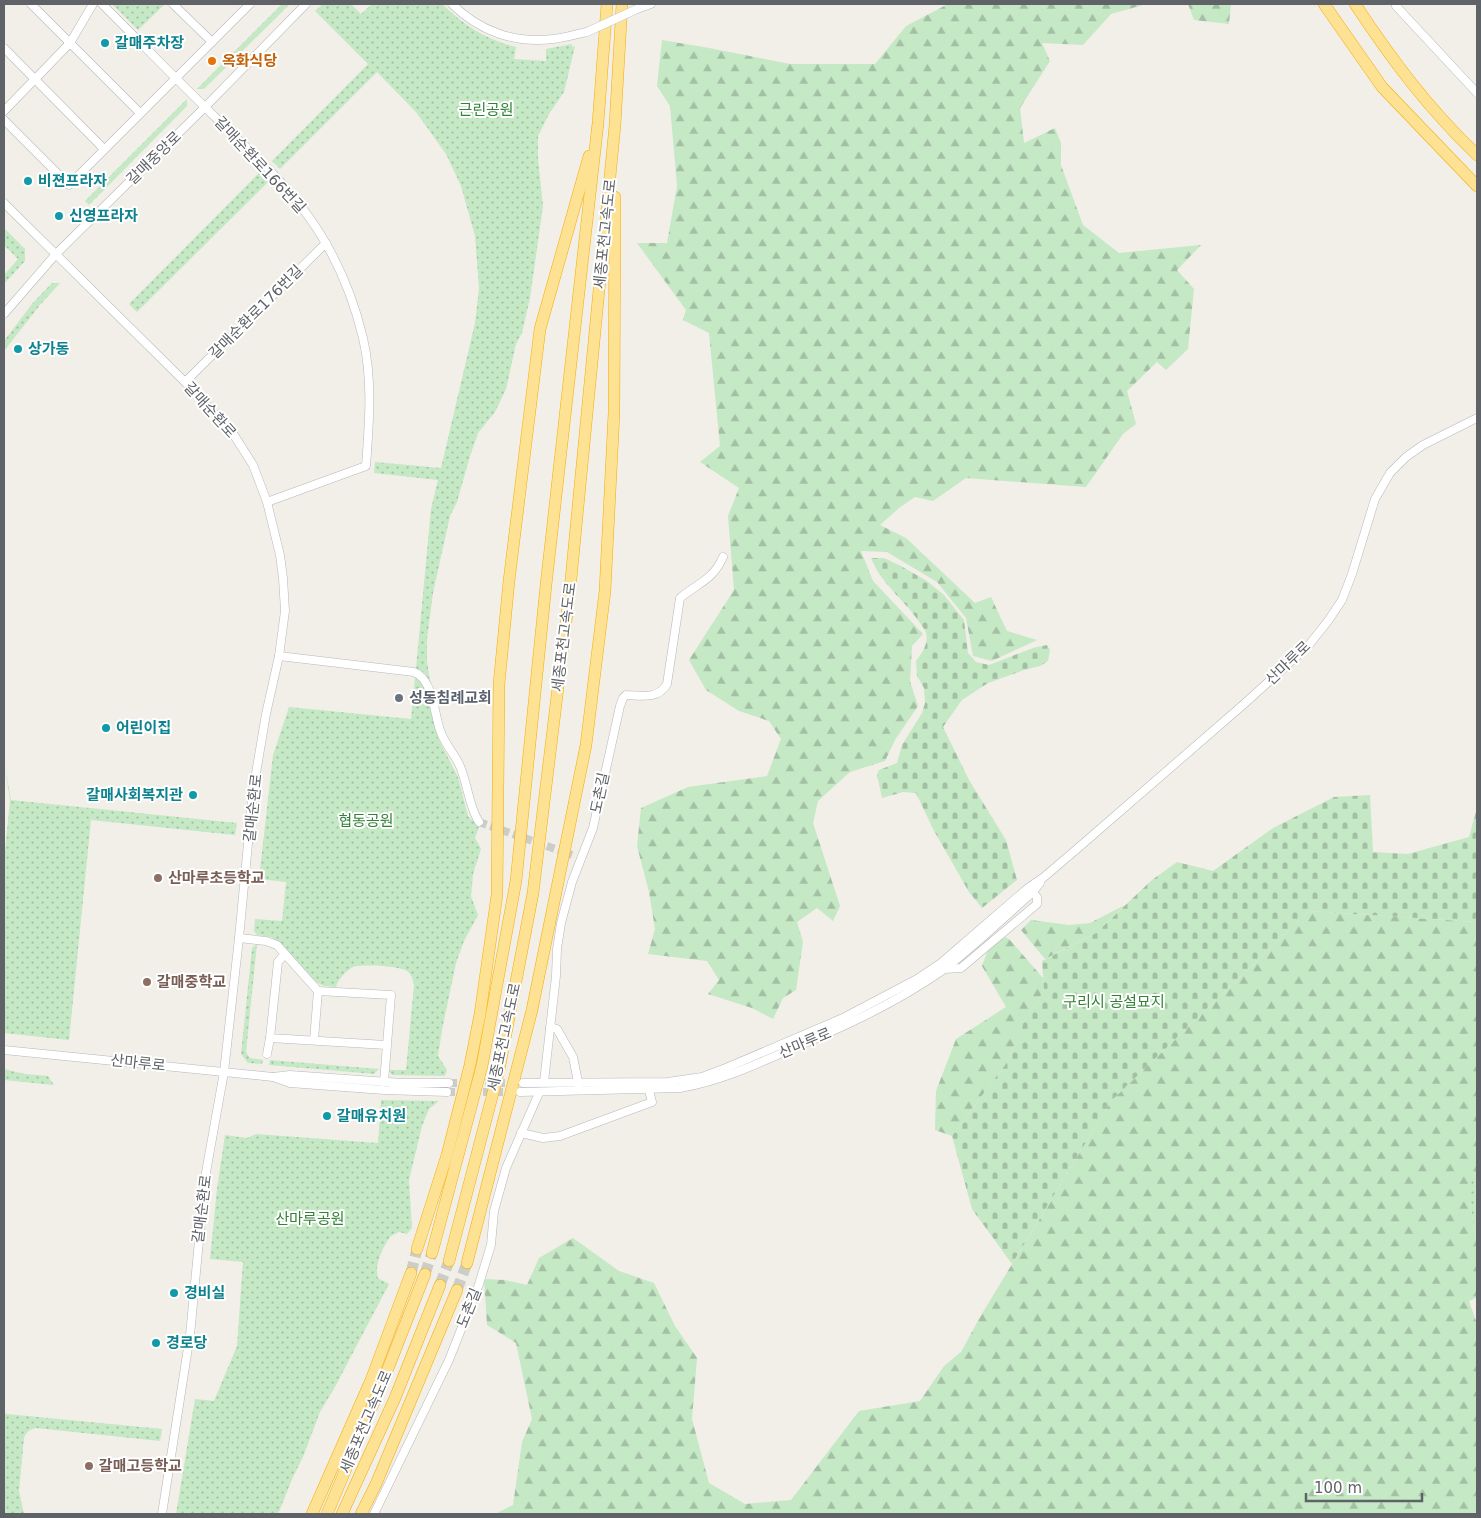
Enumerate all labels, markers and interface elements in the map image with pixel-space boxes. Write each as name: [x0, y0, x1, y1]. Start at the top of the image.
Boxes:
place label: 갈매주차장: [115, 34, 184, 52]
marker: 갈매주차장: [99, 37, 111, 49]
place label: 옥화식당: [222, 52, 277, 70]
marker: 옥화식당: [206, 55, 218, 67]
park label: 근린공원: [458, 101, 514, 119]
street label: 갈매순환로166번길: [211, 113, 309, 217]
street label: 갈매중앙로: [123, 128, 185, 188]
place label: 비젼프라자: [38, 172, 107, 190]
marker: 비젼프라자: [22, 175, 34, 187]
street label: 세종포천고속도로: [590, 178, 620, 290]
place label: 신영프라자: [69, 207, 138, 225]
marker: 신영프라자: [53, 210, 65, 222]
street label: 갈매순환로176번길: [205, 261, 307, 363]
place label: 상가동: [28, 340, 70, 358]
marker: 상가동: [12, 343, 24, 355]
street label: 갈매순환로: [180, 378, 240, 442]
street label: 세종포천고속도로: [548, 581, 580, 693]
street label: 산마루로: [1262, 637, 1314, 689]
place label: 성동침례교회: [409, 689, 492, 707]
marker: 성동침례교회: [393, 692, 405, 704]
place label: 어린이집: [116, 719, 171, 737]
marker: 어린이집: [100, 722, 112, 734]
street label: 도촌길: [587, 771, 613, 815]
street label: 갈매순환로: [240, 773, 266, 843]
place label: 갈매사회복지관: [86, 786, 183, 804]
marker: 갈매사회복지관: [187, 789, 199, 801]
park label: 협동공원: [338, 812, 394, 830]
place label: 산마루초등학교: [168, 869, 265, 887]
marker: 산마루초등학교: [152, 872, 164, 884]
place label: 갈매중학교: [157, 973, 226, 991]
marker: 갈매중학교: [141, 976, 153, 988]
street label: 세종포천고속도로: [484, 981, 524, 1093]
park label: 구리시 공설묘지: [1063, 993, 1165, 1011]
street label: 산마루로: [776, 1024, 834, 1062]
street label: 산마루로: [110, 1051, 166, 1075]
place label: 갈매유치원: [337, 1107, 406, 1125]
marker: 갈매유치원: [321, 1110, 333, 1122]
street label: 갈매순환로: [189, 1174, 215, 1244]
park label: 산마루공원: [275, 1210, 345, 1228]
place label: 경비실: [184, 1284, 225, 1302]
street label: 도촌길: [453, 1285, 485, 1331]
marker: 경비실: [168, 1287, 180, 1299]
place label: 경로당: [166, 1334, 208, 1352]
marker: 경로당: [150, 1337, 162, 1349]
street label: 세종포천고속도로: [336, 1368, 396, 1476]
place label: 갈매고등학교: [99, 1457, 182, 1475]
marker: 갈매고등학교: [83, 1460, 95, 1472]
scale bar: [1306, 1470, 1422, 1502]
text: 100 m: [1314, 1479, 1362, 1497]

